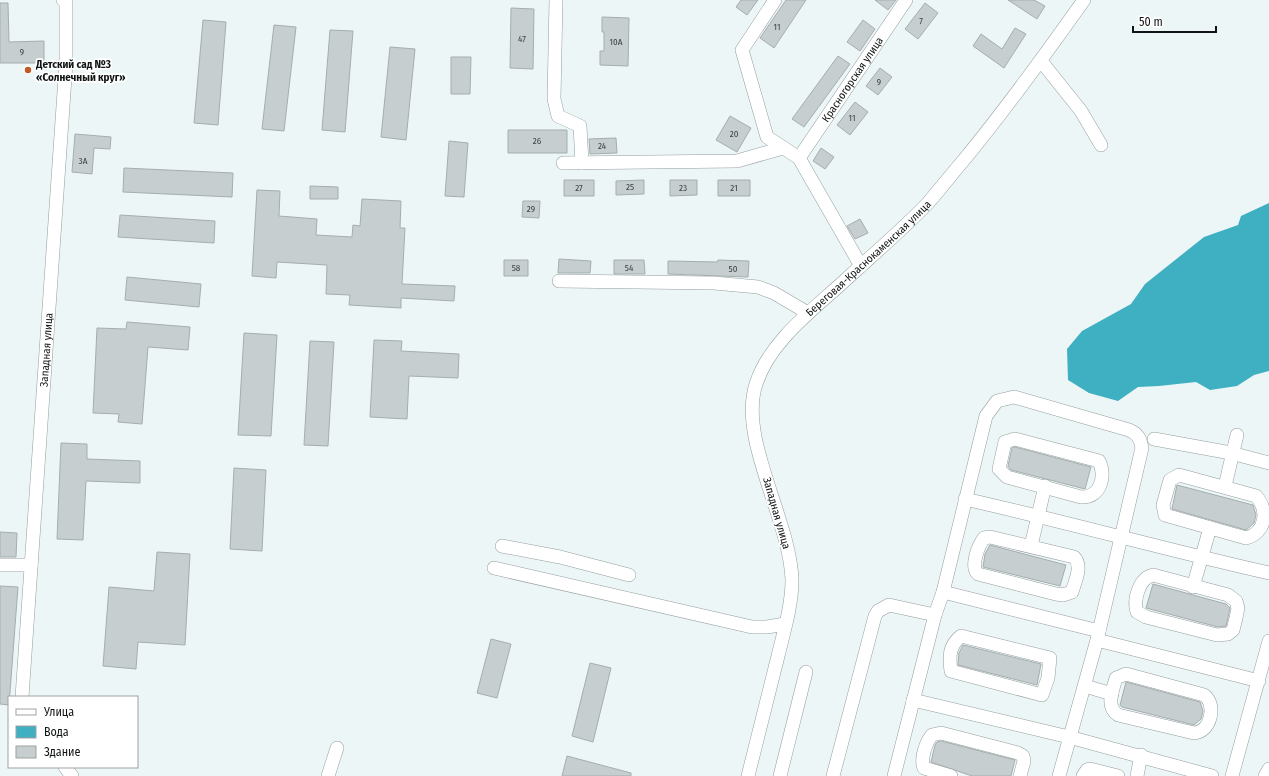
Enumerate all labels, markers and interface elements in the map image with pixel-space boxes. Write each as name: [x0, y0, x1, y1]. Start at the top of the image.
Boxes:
scale bar: [1133, 8, 1216, 34]
text: 50 m: [1139, 15, 1163, 29]
house number: 7: [919, 16, 923, 26]
house number: 11: [774, 22, 780, 32]
house number: 47: [518, 34, 526, 44]
street label: Красногорская улица: [819, 35, 886, 125]
house number: 10А: [610, 37, 623, 47]
house number: 9: [20, 47, 24, 57]
place label: Детский сад №3 «Солнечный круг»: [35, 58, 126, 84]
marker: Детский сад №3 «Солнечный круг»: [23, 65, 33, 75]
house number: 9: [877, 77, 881, 87]
house number: 11: [849, 113, 855, 123]
house number: 20: [730, 129, 739, 139]
house number: 26: [533, 136, 542, 146]
house number: 24: [598, 141, 607, 151]
house number: 3А: [79, 156, 88, 166]
house number: 25: [626, 182, 634, 192]
house number: 27: [575, 183, 583, 193]
house number: 23: [679, 183, 687, 193]
house number: 21: [730, 183, 738, 193]
street label: Береговая-Краснокаменская улица: [803, 198, 934, 319]
house number: 29: [527, 204, 535, 214]
house number: 58: [512, 263, 521, 273]
house number: 54: [625, 263, 634, 273]
house number: 50: [729, 264, 738, 274]
street label: Западная улица: [38, 312, 56, 387]
street label: Западная улица: [760, 476, 793, 551]
legend: [8, 696, 138, 768]
text: Улица: [43, 705, 74, 719]
text: Вода: [44, 725, 69, 739]
text: Здание: [44, 745, 80, 759]

